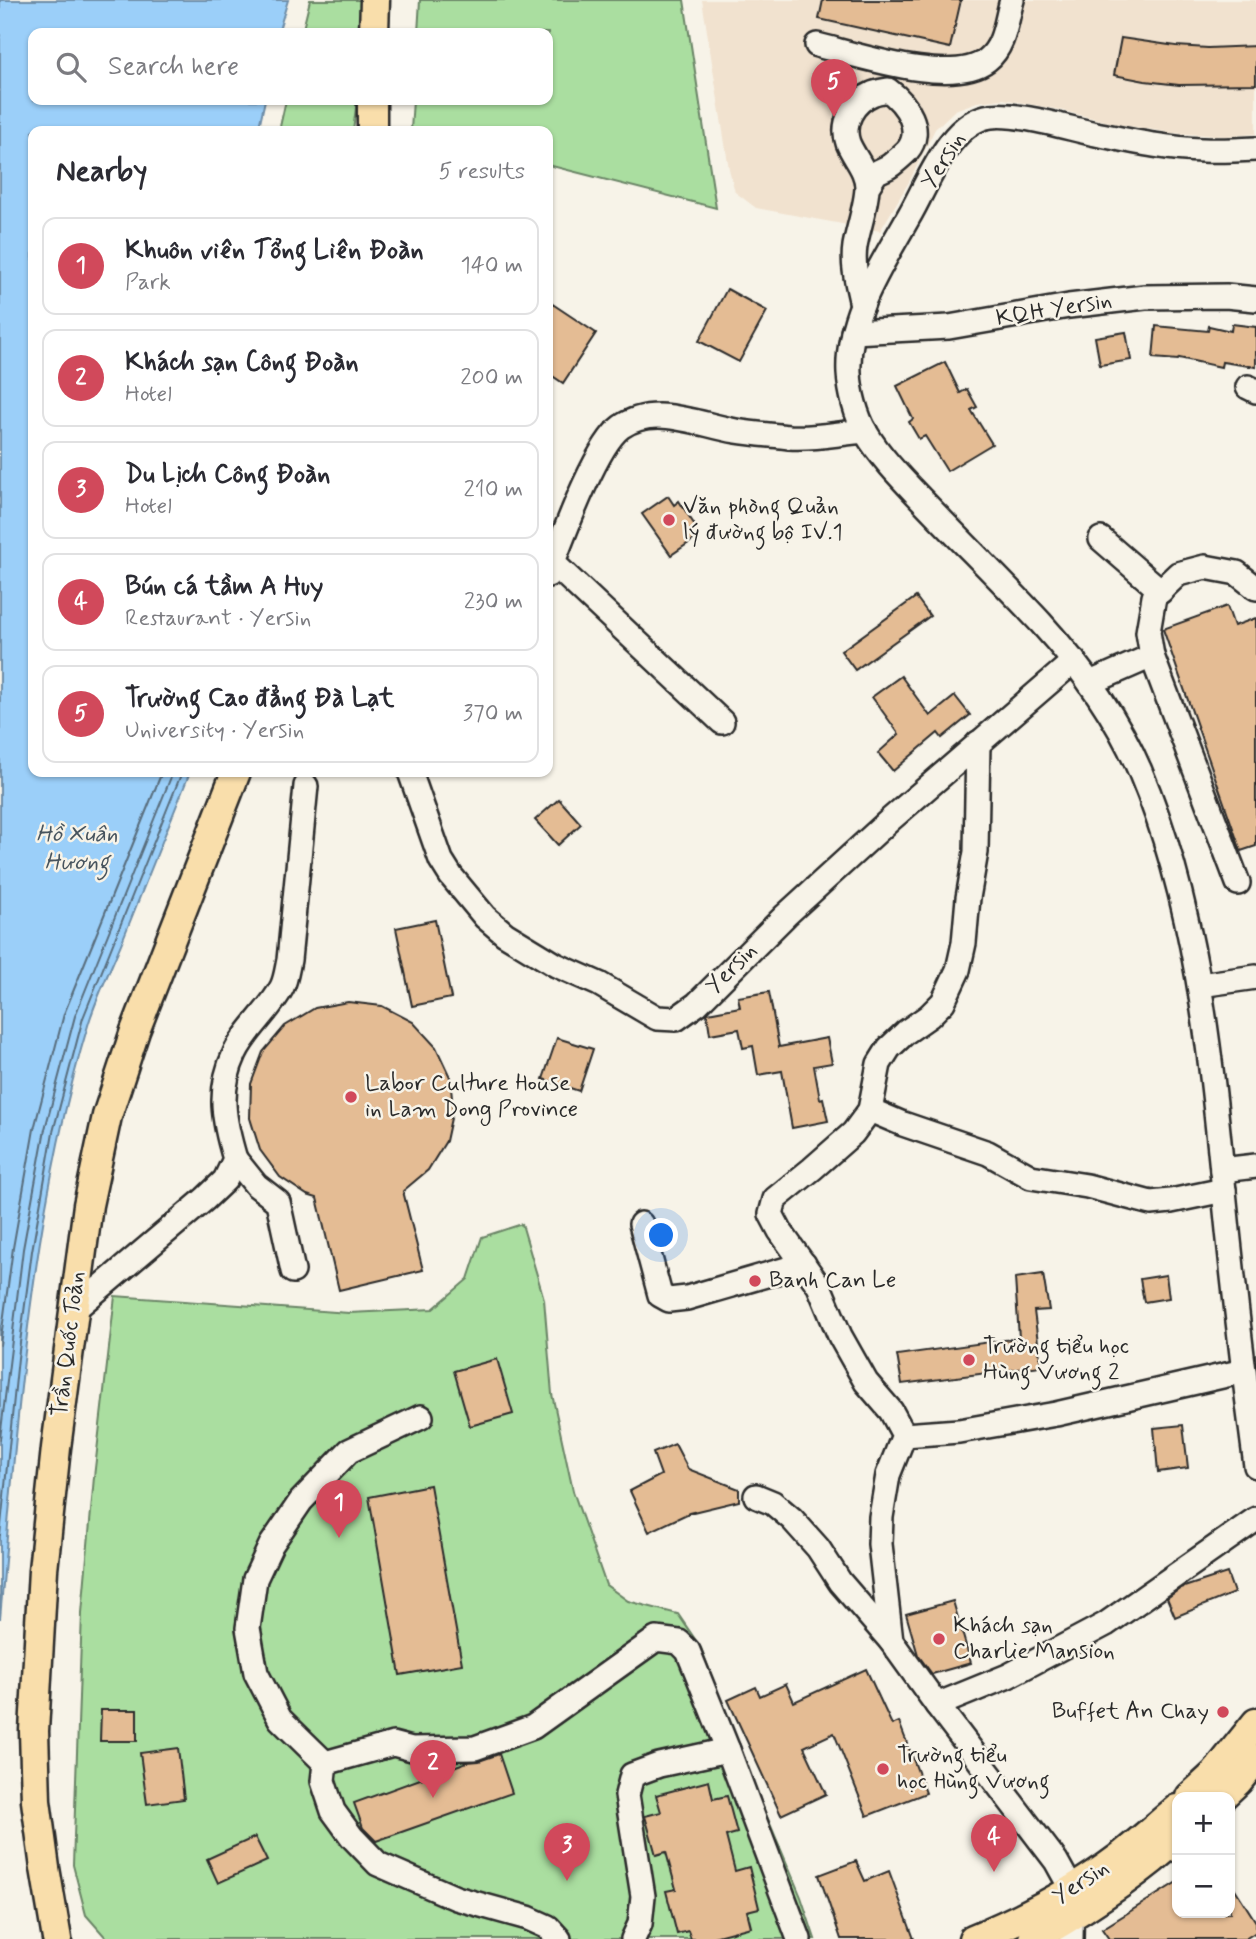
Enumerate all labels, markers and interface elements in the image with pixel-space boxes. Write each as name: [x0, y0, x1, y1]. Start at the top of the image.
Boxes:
search box: [28, 28, 553, 105]
icon: search: [52, 48, 90, 86]
text: Search here: [108, 50, 239, 84]
pin: 5: [811, 59, 857, 117]
street label: Yersin: [915, 127, 973, 195]
text: Nearby: [56, 152, 147, 191]
text: 5 results: [439, 157, 525, 187]
text: Khuôn viên Tổng Liên Đoàn: [125, 234, 424, 268]
text: 1: [76, 251, 86, 281]
text: 140 m: [460, 251, 523, 281]
text: Park: [125, 268, 171, 298]
street label: KQH Yersin: [994, 286, 1114, 334]
text: Khách sạn Công Đoàn: [125, 346, 359, 380]
text: 2: [75, 363, 87, 393]
text: 200 m: [460, 363, 523, 393]
text: Hotel: [125, 380, 172, 410]
text: Du Lịch Công Đoàn: [125, 458, 330, 492]
text: 3: [76, 475, 86, 505]
text: 210 m: [463, 475, 523, 505]
text: Hotel: [125, 492, 172, 522]
place label: Văn phòng Quản lý đường bộ IV.1: [683, 492, 843, 550]
marker: Văn phòng Quản lý đường bộ IV.1: [661, 512, 677, 528]
text: Bún cá tầm A Huy: [125, 570, 323, 604]
text: 4: [74, 587, 88, 617]
text: 230 m: [464, 587, 523, 617]
text: Restaurant · Yersin: [125, 604, 311, 634]
text: Trường Cao đẳng Đà Lạt: [125, 682, 394, 716]
text: 5: [74, 699, 88, 729]
text: 370 m: [463, 699, 523, 729]
text: University · Yersin: [125, 716, 304, 746]
water label: Hồ Xuân Hương: [36, 819, 118, 881]
street label: Yersin: [700, 937, 764, 1001]
place label: Labor Culture House in Lam Dong Province: [365, 1069, 578, 1127]
marker: Labor Culture House in Lam Dong Province: [343, 1089, 359, 1105]
your location: [644, 1218, 678, 1252]
place label: Banh Can Le: [769, 1266, 896, 1296]
street label: Trần Quốc Toản: [45, 1270, 93, 1418]
marker: Banh Can Le: [747, 1273, 763, 1289]
place label: Trường tiểu học Hùng Vương 2: [983, 1332, 1129, 1390]
marker: Trường tiểu học Hùng Vương 2: [961, 1352, 977, 1368]
pin: 1: [316, 1480, 362, 1538]
place label: Khách sạn Charlie Mansion: [953, 1611, 1115, 1667]
marker: Khách sạn Charlie Mansion: [931, 1631, 947, 1647]
place label: Buffet An Chay: [1052, 1697, 1209, 1727]
marker: Buffet An Chay: [1215, 1704, 1231, 1720]
pin: 2: [410, 1740, 456, 1798]
place label: Trường tiểu học Hùng Vương: [897, 1741, 1050, 1799]
marker: Trường tiểu học Hùng Vương: [875, 1761, 891, 1777]
map controls: [1172, 1792, 1235, 1918]
button: +: [1172, 1792, 1235, 1855]
pin: 4: [971, 1814, 1017, 1872]
pin: 3: [544, 1823, 590, 1881]
street label: Yersin: [1047, 1854, 1115, 1912]
button: −: [1172, 1855, 1235, 1918]

